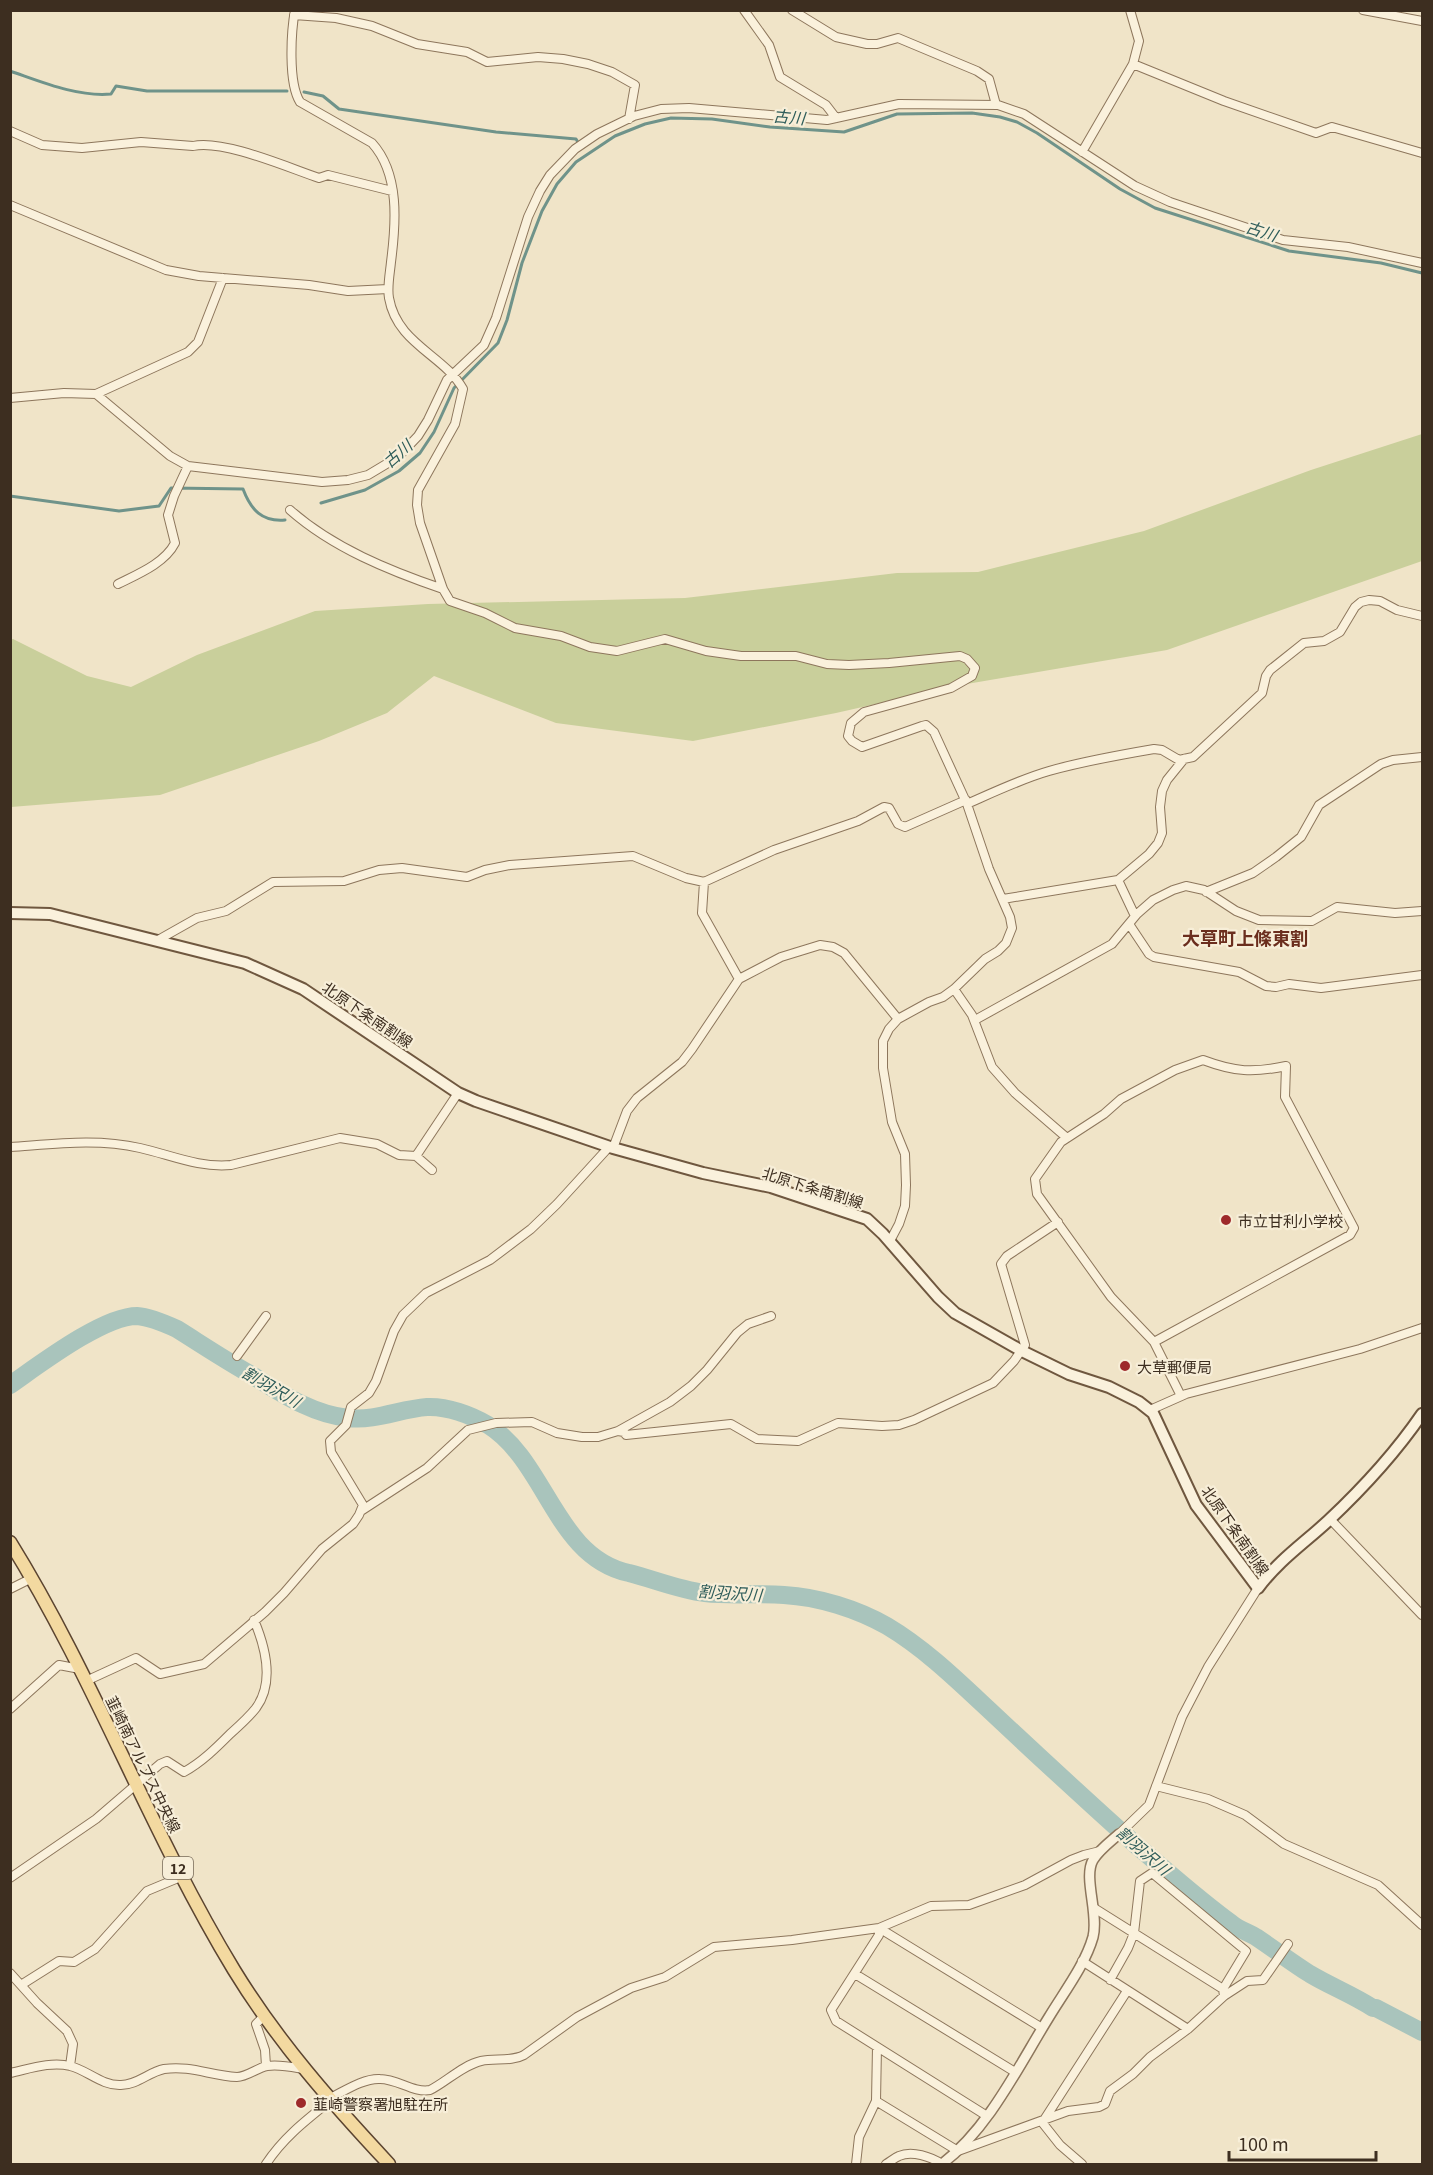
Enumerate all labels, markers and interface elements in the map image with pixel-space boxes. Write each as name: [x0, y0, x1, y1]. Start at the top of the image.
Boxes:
water label: 古川: [772, 103, 808, 130]
water label: 古川: [1243, 214, 1283, 247]
water label: 古川: [377, 432, 418, 473]
district label: 大草町上條東割: [1182, 924, 1308, 950]
street label: 北原下条南割線: [319, 976, 417, 1052]
street label: 北原下条南割線: [760, 1162, 866, 1212]
place label: 市立甘利小学校: [1238, 1210, 1343, 1231]
marker: 市立甘利小学校: [1219, 1213, 1233, 1227]
place label: 大草郵便局: [1137, 1356, 1212, 1377]
marker: 大草郵便局: [1118, 1359, 1132, 1373]
water label: 割羽沢川: [238, 1360, 307, 1413]
street label: 北原下条南割線: [1197, 1481, 1275, 1579]
water label: 割羽沢川: [697, 1578, 765, 1606]
street label: 韮崎南アルプス中央線: [102, 1692, 186, 1836]
water label: 割羽沢川: [1112, 1820, 1178, 1881]
road number: 12: [163, 1857, 193, 1879]
place label: 韮崎警察署旭駐在所: [313, 2093, 448, 2114]
marker: 韮崎警察署旭駐在所: [294, 2096, 308, 2110]
scale bar: [1229, 2124, 1376, 2162]
text: 100 m: [1238, 2130, 1289, 2156]

